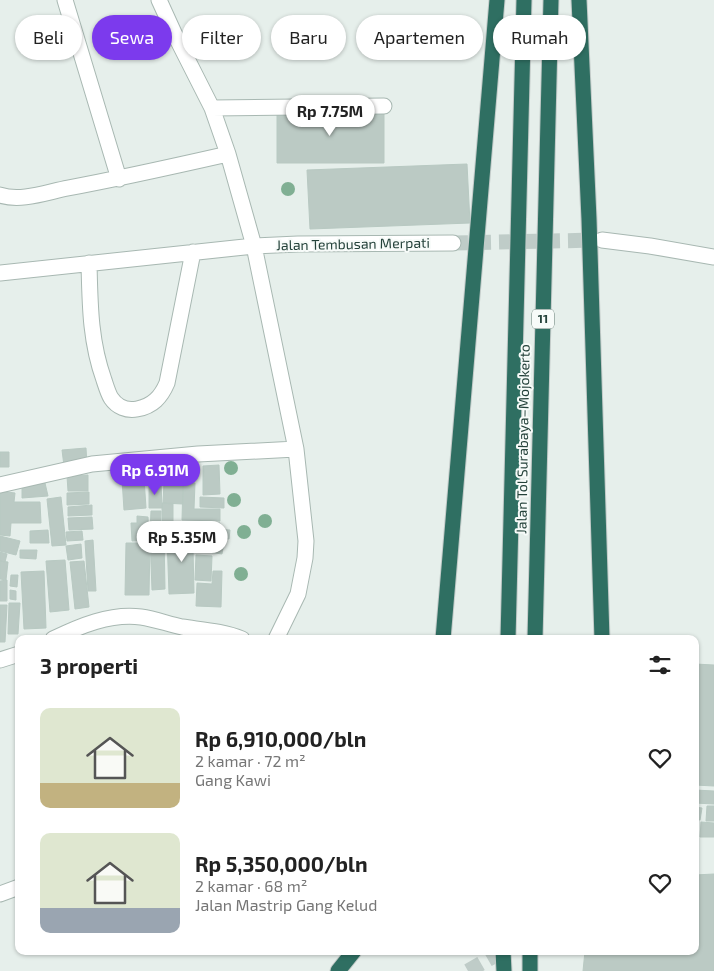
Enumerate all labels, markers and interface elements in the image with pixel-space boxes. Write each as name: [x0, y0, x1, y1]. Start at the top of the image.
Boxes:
chip: Beli: [15, 15, 82, 60]
chip: Sewa: [92, 15, 172, 60]
chip: Filter: [182, 15, 261, 60]
chip: Baru: [271, 15, 346, 60]
chip: Apartemen: [356, 15, 483, 60]
chip: Rumah: [493, 15, 586, 60]
pin: Rp 7.75M: [278, 94, 382, 137]
text: Rp 7.75M: [297, 101, 363, 120]
street label: Jalan Tembusan Merpati: [276, 234, 430, 253]
road number: 11: [532, 310, 554, 328]
street label: Jalan Tol Surabaya–Mojokerto: [512, 344, 533, 534]
pin: Rp 6.91M: [103, 454, 207, 496]
text: Rp 6.91M: [121, 460, 189, 479]
pin: Rp 5.35M: [130, 520, 234, 563]
text: Rp 5.35M: [148, 527, 216, 546]
icon: filters: [646, 651, 674, 679]
text: 3 properti: [40, 653, 138, 678]
text: Rp 6,910,000/bln: [195, 726, 366, 751]
icon: home: [80, 728, 140, 788]
icon: heart: [646, 744, 674, 772]
text: 2 kamar · 72 m²: [195, 751, 306, 770]
text: Gang Kawi: [195, 770, 271, 789]
text: Rp 5,350,000/bln: [195, 851, 368, 876]
icon: home: [80, 853, 140, 913]
icon: heart: [646, 869, 674, 897]
text: 2 kamar · 68 m²: [195, 876, 307, 895]
text: Jalan Mastrip Gang Kelud: [195, 895, 377, 914]

